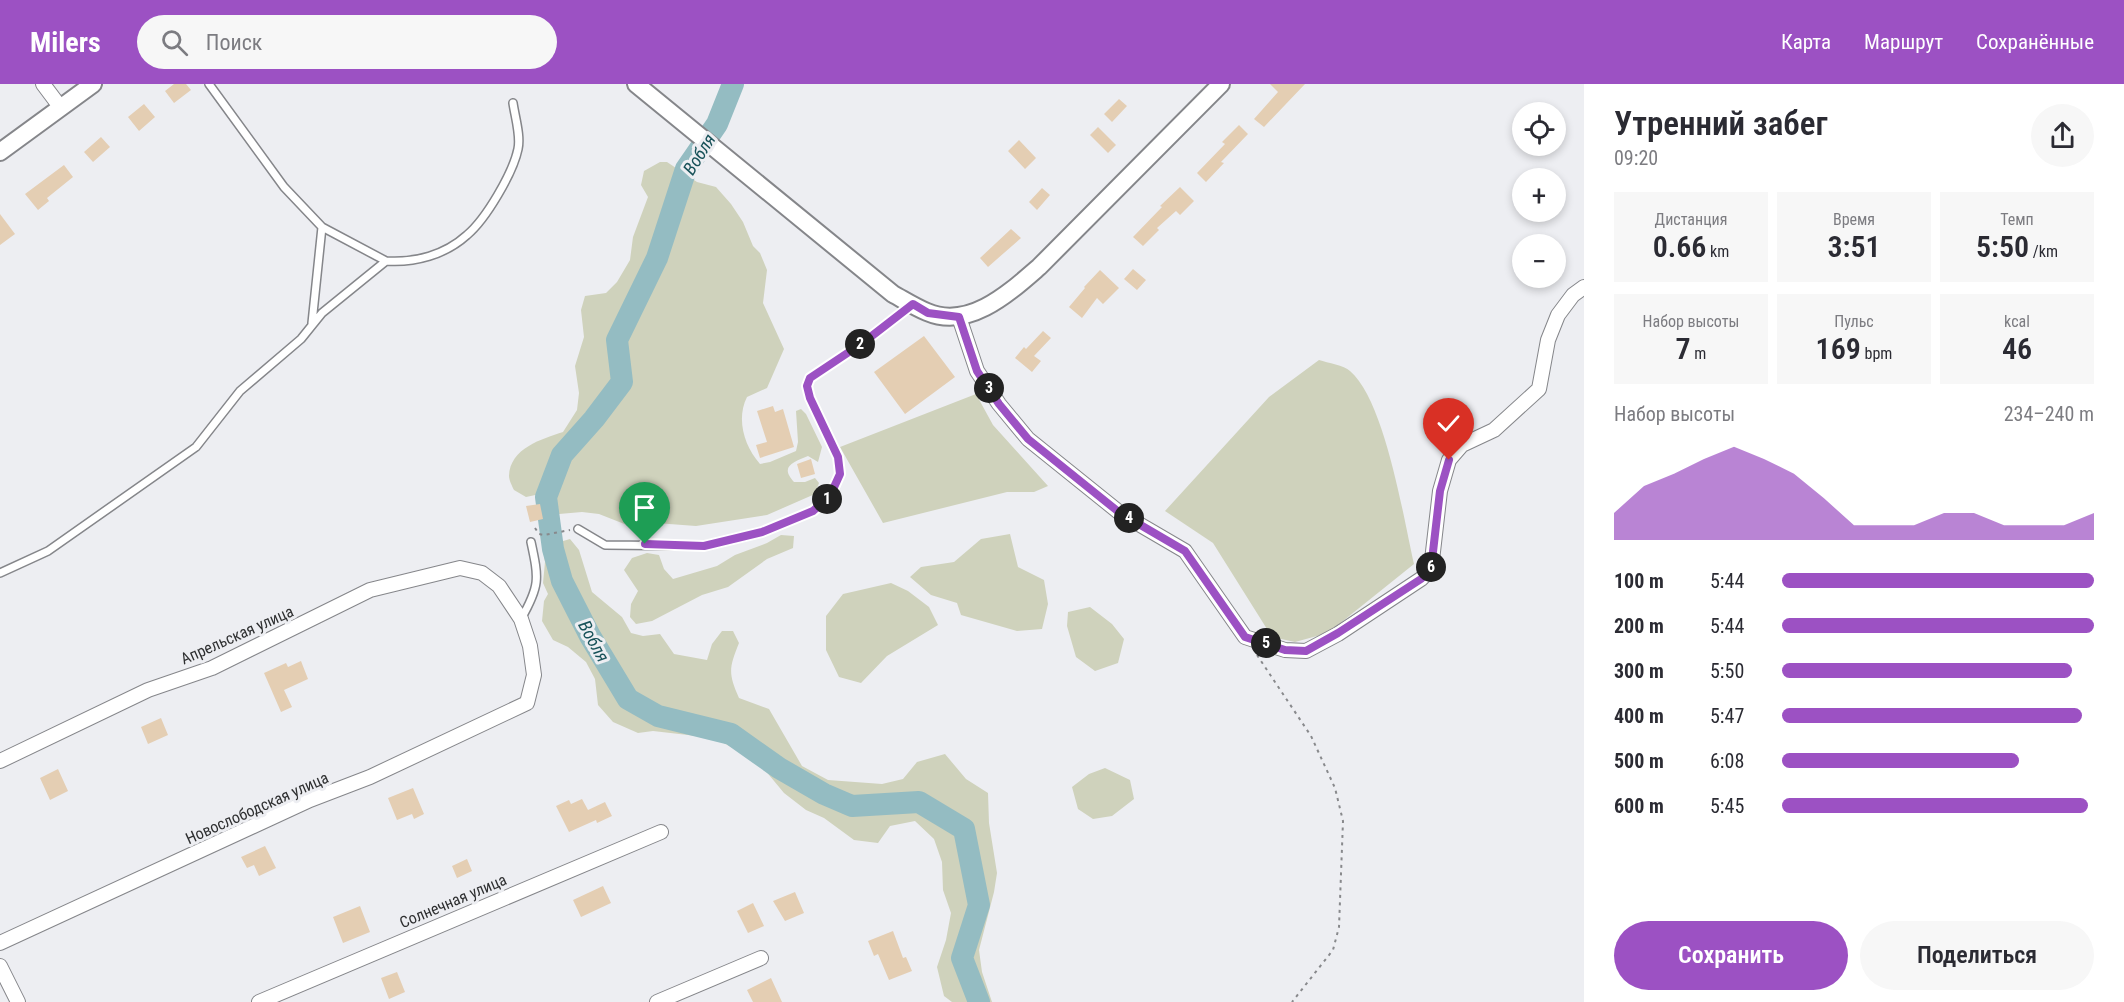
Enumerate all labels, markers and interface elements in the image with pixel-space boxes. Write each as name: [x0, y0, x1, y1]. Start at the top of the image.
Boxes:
search box: [137, 15, 557, 69]
text: Milers: [30, 26, 101, 59]
icon: search: [158, 26, 191, 59]
text: Поиск: [206, 30, 262, 55]
text: Карта: [1781, 30, 1831, 54]
text: Маршрут: [1864, 30, 1943, 54]
text: Сохранённые: [1976, 30, 2094, 54]
map controls: [1512, 102, 1566, 288]
button: locate: [1512, 102, 1566, 156]
text: Утренний забег: [1614, 104, 1828, 143]
button: share: [2031, 104, 2094, 167]
water label: Вобля: [678, 130, 720, 178]
text: 09:20: [1614, 146, 1658, 170]
button: +: [1512, 168, 1566, 222]
text: Дистанция: [1655, 210, 1727, 229]
text: Время: [1833, 210, 1875, 229]
text: Темп: [2000, 210, 2034, 229]
text: 0.66: [1653, 229, 1706, 264]
text: 3:51: [1827, 229, 1881, 264]
text: 5:50: [1976, 229, 2029, 264]
button: −: [1512, 234, 1566, 288]
text: km: [1706, 242, 1729, 261]
text: /km: [2029, 242, 2058, 261]
text: Набор высоты: [1643, 312, 1739, 331]
text: Пульс: [1834, 312, 1874, 331]
text: kcal: [2004, 312, 2030, 331]
pin: 2: [845, 329, 875, 359]
text: 7: [1676, 331, 1691, 366]
text: 169: [1816, 331, 1861, 366]
text: 46: [2002, 331, 2032, 366]
text: 2: [856, 334, 864, 353]
text: m: [1691, 344, 1706, 363]
text: bpm: [1861, 344, 1892, 363]
pin: 3: [974, 373, 1004, 403]
text: 3: [985, 378, 993, 397]
pin: [1423, 398, 1474, 460]
text: Набор высоты: [1614, 402, 1735, 426]
text: 234–240 m: [2004, 402, 2094, 426]
icon: check: [1432, 407, 1465, 440]
pin: [619, 482, 670, 544]
pin: 1: [812, 484, 842, 514]
text: 1: [823, 489, 831, 508]
icon: arrive: [628, 491, 661, 524]
pin: 4: [1114, 503, 1144, 533]
text: 4: [1125, 508, 1133, 527]
pin: 6: [1416, 552, 1446, 582]
text: 6: [1427, 557, 1435, 576]
text: 100 m: [1614, 569, 1664, 593]
text: 5:44: [1710, 569, 1744, 593]
street label: Апрельская улица: [178, 602, 296, 668]
text: 200 m: [1614, 614, 1664, 638]
text: 5:44: [1710, 614, 1744, 638]
water label: Вобля: [574, 617, 614, 665]
pin: 5: [1251, 628, 1281, 658]
text: 5: [1262, 633, 1270, 652]
text: 300 m: [1614, 659, 1664, 683]
text: 5:50: [1710, 659, 1744, 683]
text: 400 m: [1614, 704, 1664, 728]
text: 5:47: [1710, 704, 1744, 728]
text: 500 m: [1614, 749, 1664, 773]
text: 6:08: [1710, 749, 1744, 773]
street label: Новослободская улица: [183, 768, 331, 848]
text: 600 m: [1614, 794, 1664, 818]
text: 5:45: [1710, 794, 1744, 818]
street label: Солнечная улица: [397, 870, 509, 932]
button: Сохранить: [1614, 921, 1848, 990]
button: Поделиться: [1860, 921, 2094, 990]

